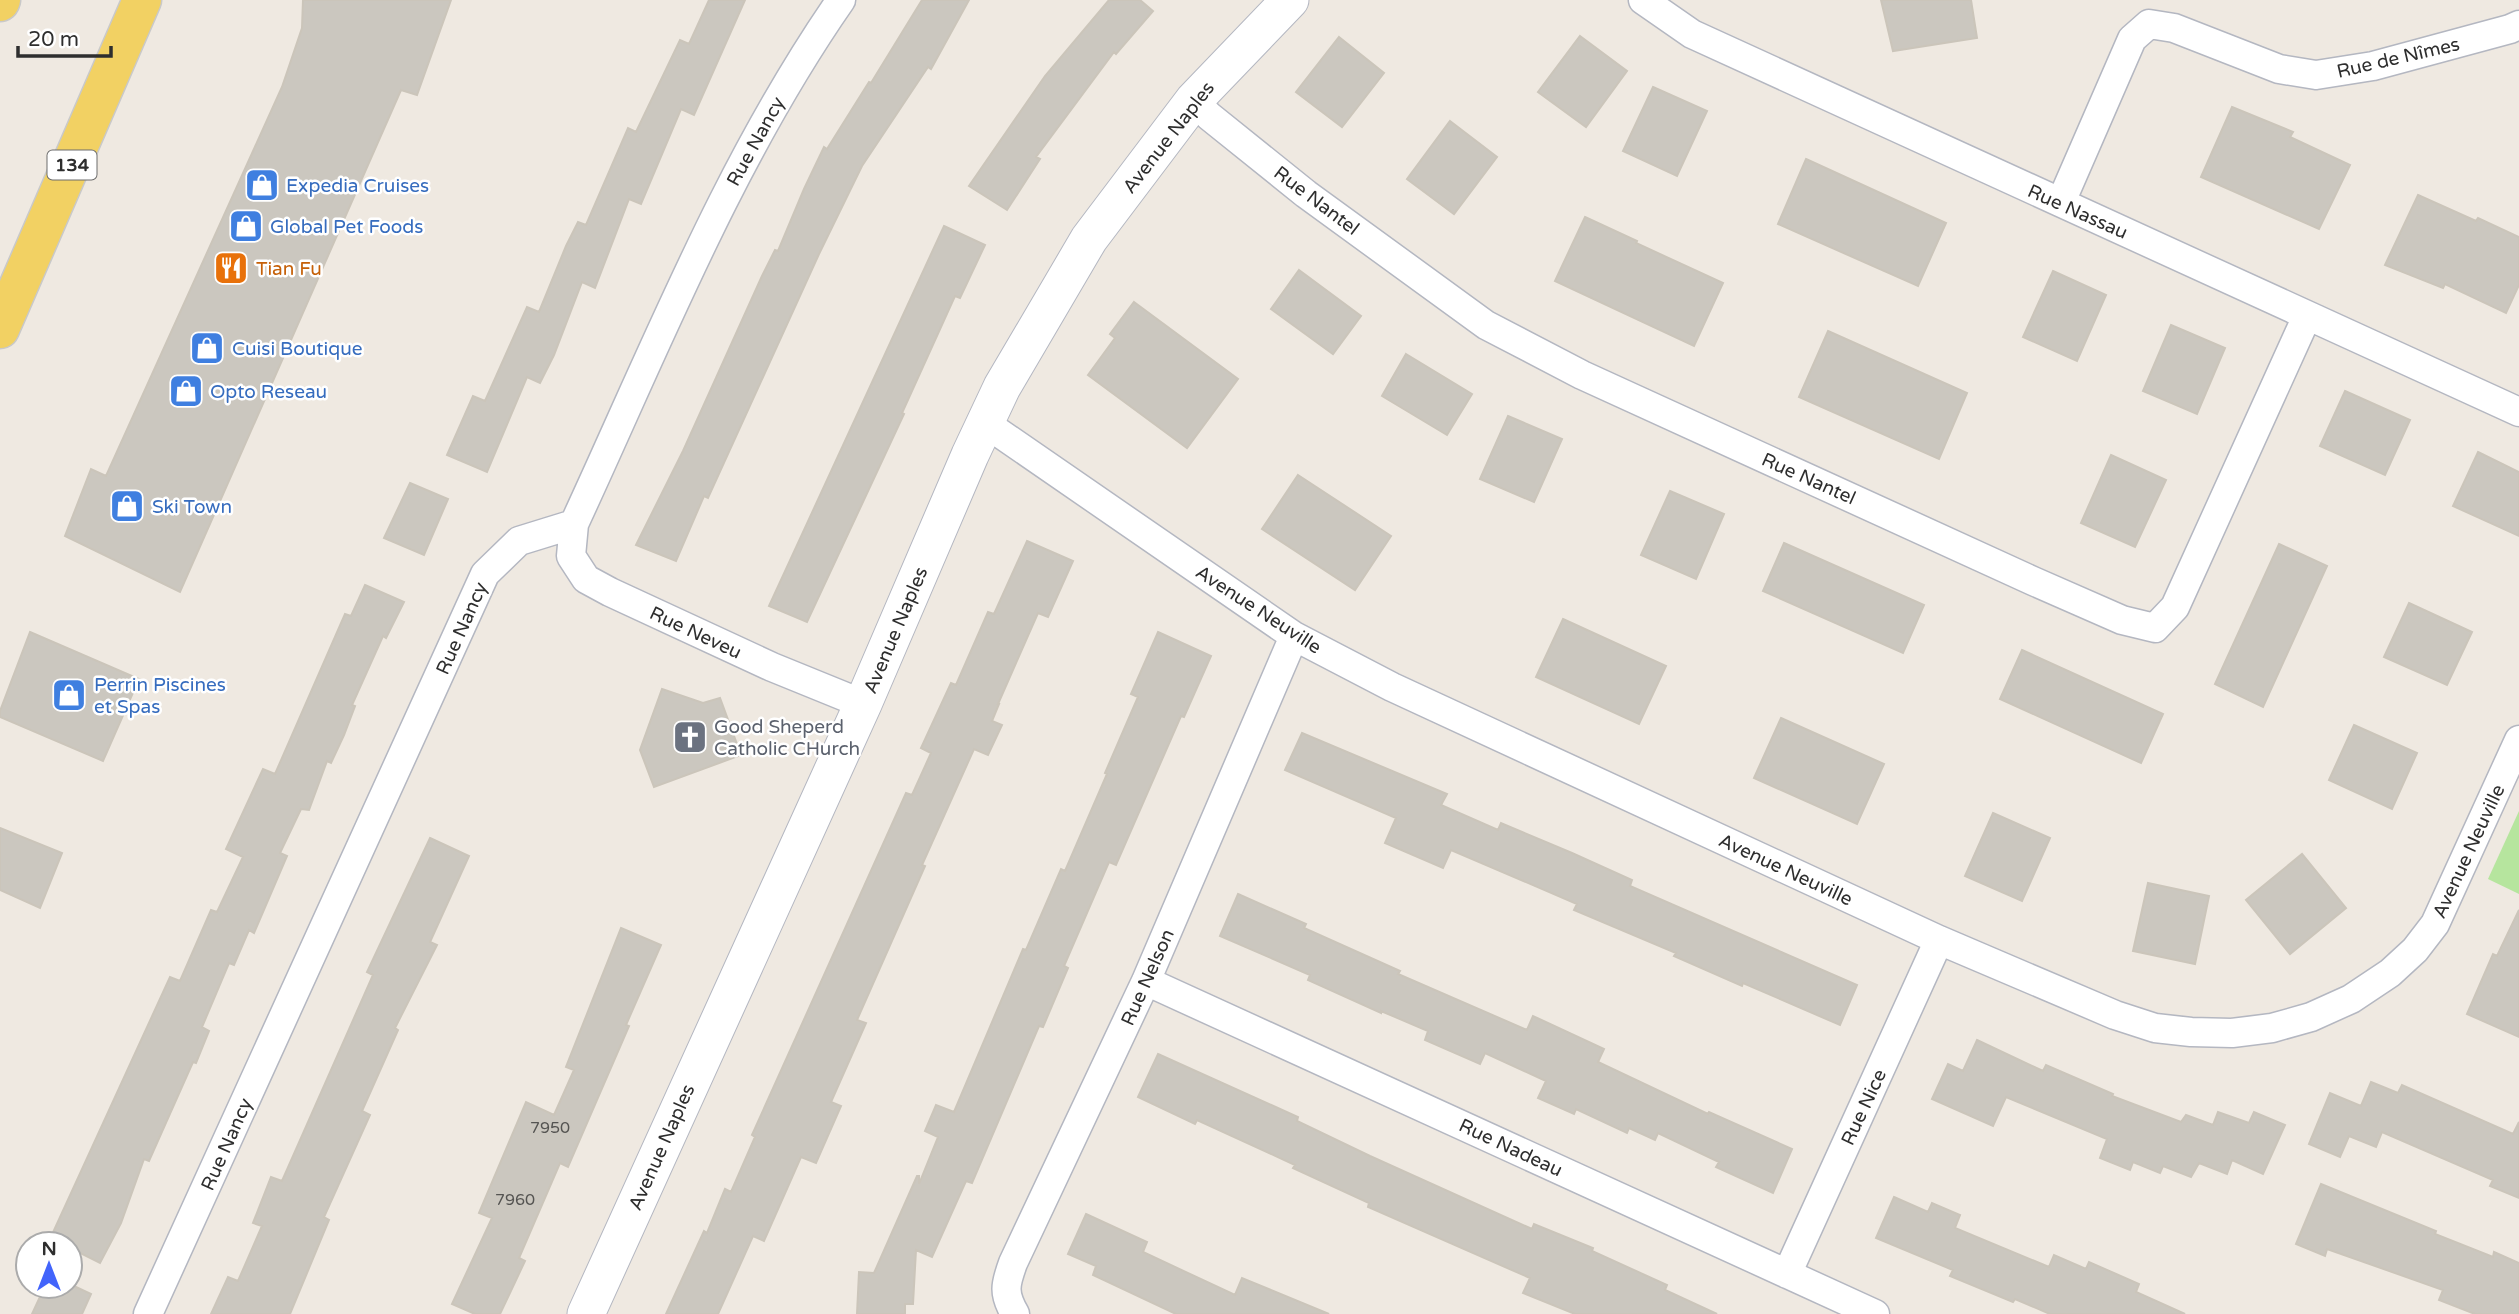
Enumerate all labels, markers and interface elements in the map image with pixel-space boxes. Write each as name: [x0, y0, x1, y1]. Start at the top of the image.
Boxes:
scale bar: [18, 14, 110, 58]
text: 20 m: [28, 27, 79, 52]
street label: Rue de Nîmes: [2335, 33, 2462, 83]
street label: Avenue Naples: [1118, 77, 1219, 198]
street label: Rue Nancy: [722, 93, 789, 190]
road number: 134: [48, 150, 96, 180]
street label: Rue Nantel: [1270, 162, 1363, 240]
shop icon: Expedia Cruises: [243, 166, 281, 204]
place label: Expedia Cruises: [286, 175, 429, 197]
street label: Rue Nassau: [2024, 180, 2131, 244]
shop icon: Global Pet Foods: [227, 207, 265, 245]
place label: Global Pet Foods: [270, 216, 423, 238]
restaurant icon: Tian Fu: [212, 249, 250, 287]
place label: Tian Fu: [256, 258, 322, 280]
shop icon: Cuisi Boutique: [188, 329, 226, 367]
place label: Cuisi Boutique: [232, 338, 363, 360]
shop icon: Opto Reseau: [167, 372, 205, 410]
place label: Opto Reseau: [210, 381, 327, 403]
street label: Rue Nantel: [1758, 448, 1859, 509]
shop icon: Ski Town: [108, 487, 146, 525]
place label: Ski Town: [152, 496, 232, 518]
street label: Avenue Neuville: [1192, 561, 1325, 659]
street label: Avenue Naples: [859, 564, 933, 697]
street label: Rue Nancy: [432, 579, 492, 678]
street label: Rue Neveu: [646, 602, 745, 664]
place label: Perrin Piscines et Spas: [94, 674, 226, 718]
shop icon: Perrin Piscines et Spas: [50, 676, 88, 714]
place label: Good Sheperd Catholic CHurch: [714, 716, 860, 760]
church icon: Good Sheperd Catholic CHurch: [671, 718, 709, 756]
street label: Avenue Neuville: [2428, 781, 2510, 922]
street label: Avenue Neuville: [1715, 829, 1856, 911]
street label: Rue Nelson: [1117, 926, 1179, 1029]
street label: Rue Nice: [1837, 1066, 1891, 1149]
street label: Avenue Naples: [624, 1081, 700, 1214]
street label: Rue Nancy: [197, 1095, 257, 1194]
street label: Rue Nadeau: [1455, 1114, 1566, 1181]
house number: 7950: [530, 1118, 570, 1138]
house number: 7960: [495, 1190, 535, 1210]
north arrow: [14, 1230, 84, 1300]
text: N: [41, 1238, 57, 1260]

